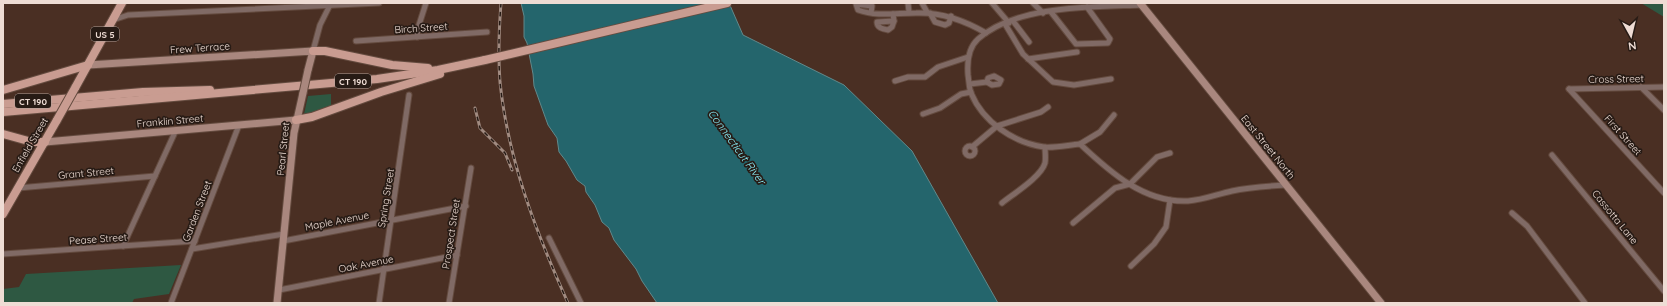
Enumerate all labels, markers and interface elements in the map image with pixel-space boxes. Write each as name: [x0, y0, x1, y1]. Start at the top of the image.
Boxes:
north arrow: [1611, 16, 1651, 56]
street label: Birch Street: [394, 20, 449, 36]
road number: US 5: [91, 27, 119, 41]
text: N: [1627, 38, 1637, 53]
street label: Frew Terrace: [170, 39, 231, 57]
street label: Cross Street: [1588, 72, 1645, 86]
road number: CT 190: [335, 74, 371, 88]
road number: CT 190: [15, 94, 51, 108]
water label: Connecticut River: [705, 107, 770, 189]
street label: Franklin Street: [136, 112, 204, 130]
street label: East Street North: [1238, 112, 1298, 182]
street label: First Street: [1602, 112, 1645, 158]
street label: Enfield Street: [9, 115, 51, 175]
street label: Pearl Street: [274, 121, 292, 176]
street label: Grant Street: [58, 164, 115, 182]
street label: Spring Street: [375, 167, 397, 229]
street label: Garden Street: [179, 178, 215, 243]
street label: Cassotta Lane: [1589, 187, 1641, 247]
street label: Prospect Street: [439, 197, 463, 270]
street label: Maple Avenue: [304, 208, 371, 234]
street label: Pease Street: [69, 230, 128, 248]
street label: Oak Avenue: [337, 252, 395, 276]

